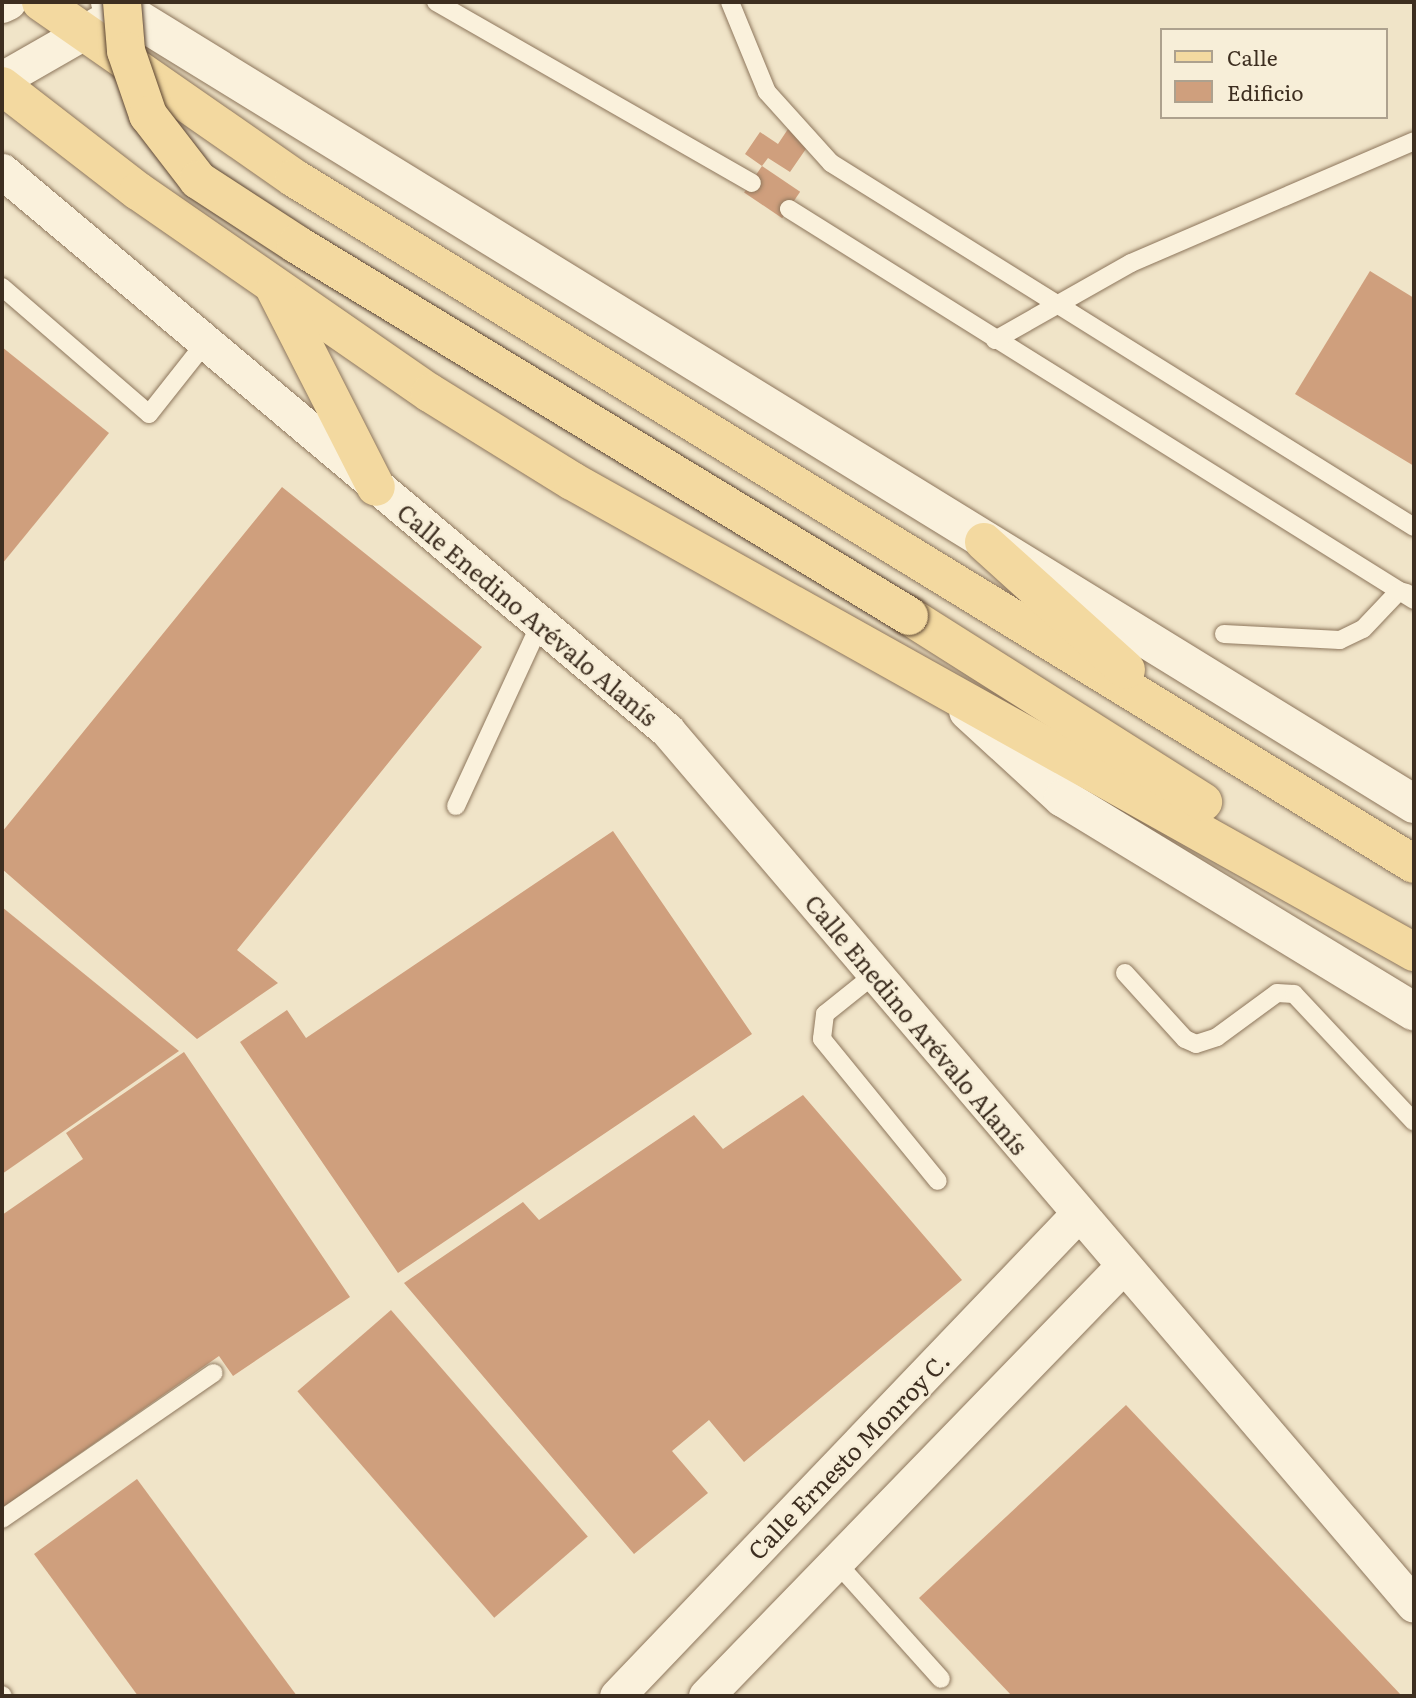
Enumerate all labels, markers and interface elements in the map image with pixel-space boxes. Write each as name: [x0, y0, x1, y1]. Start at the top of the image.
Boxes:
legend: [1160, 28, 1388, 119]
text: Calle: [1227, 41, 1278, 72]
text: Edificio: [1227, 76, 1303, 107]
street label: Calle Enedino Arévalo Alanís: [392, 497, 664, 731]
street label: Calle Enedino Arévalo Alanís: [800, 888, 1034, 1160]
street label: Calle Ernesto Monroy C.: [741, 1345, 955, 1565]

